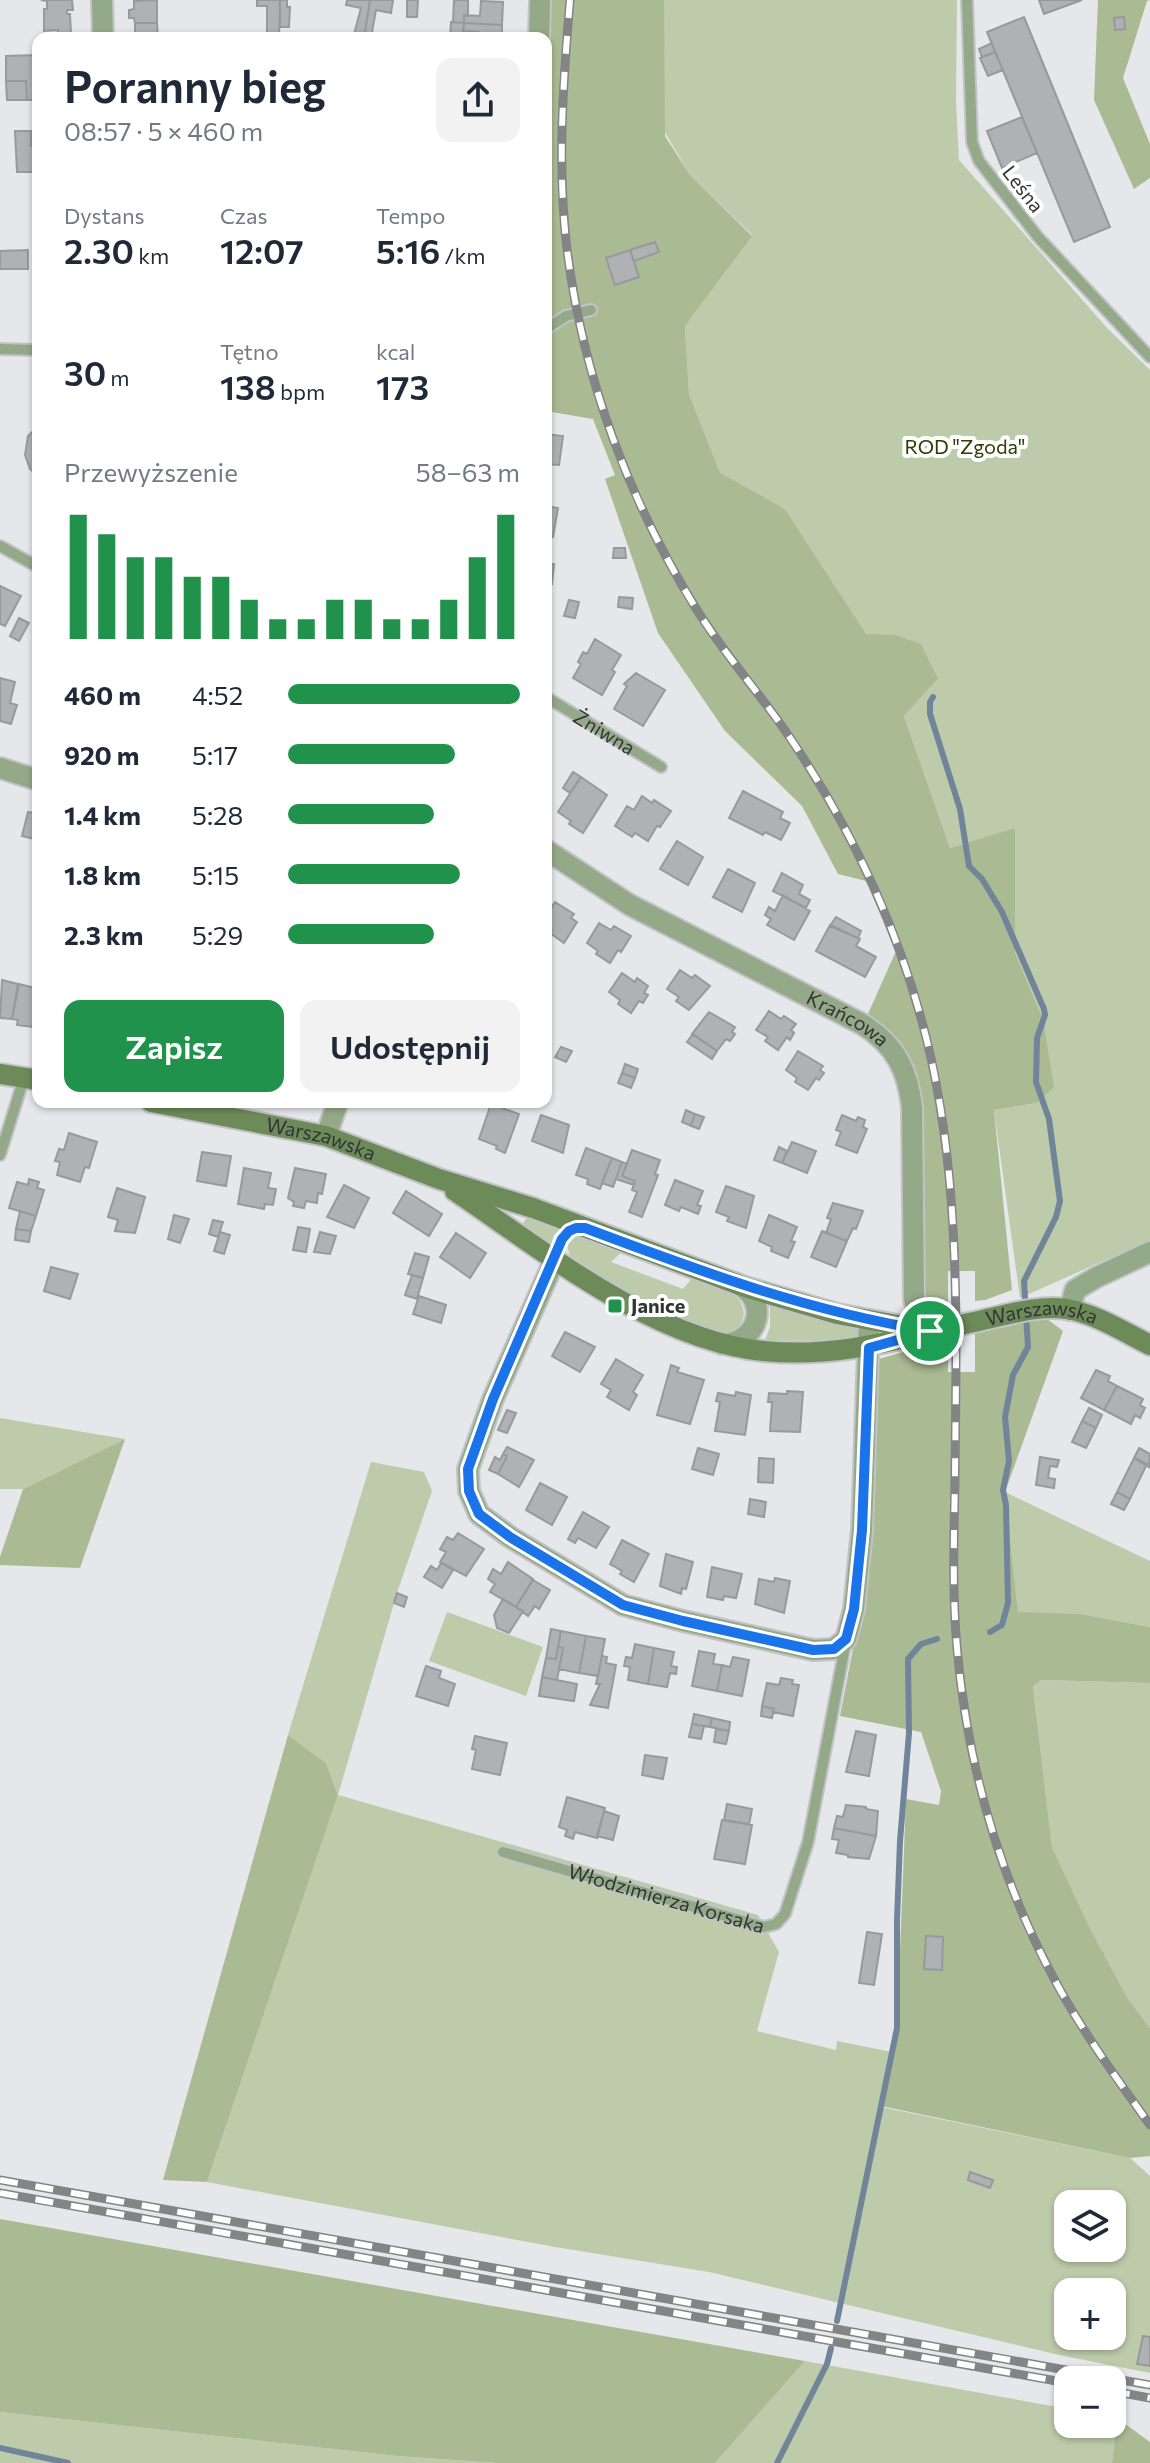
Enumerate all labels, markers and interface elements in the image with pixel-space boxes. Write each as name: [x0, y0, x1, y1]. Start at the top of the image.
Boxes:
text: Poranny bieg: [64, 58, 326, 112]
button: share: [436, 58, 520, 142]
text: 08:57 · 5 × 460 m: [64, 115, 263, 146]
street label: Leśna: [998, 160, 1050, 217]
text: Dystans: [64, 202, 145, 229]
text: Czas: [220, 202, 268, 229]
text: Tempo: [376, 202, 445, 229]
text: 2.30: [64, 229, 134, 271]
text: 12:07: [220, 229, 304, 271]
text: 5:16: [376, 229, 440, 271]
text: km: [134, 242, 169, 269]
text: /km: [440, 242, 486, 269]
text: Tętno: [220, 338, 279, 365]
text: kcal: [376, 338, 415, 365]
text: 30: [64, 351, 106, 393]
text: m: [106, 364, 130, 391]
text: 138: [220, 365, 276, 407]
text: 173: [376, 365, 429, 407]
text: bpm: [276, 378, 325, 405]
park label: ROD "Zgoda": [905, 434, 1025, 458]
text: Przewyższenie: [64, 456, 238, 487]
text: 58–63 m: [416, 456, 520, 487]
text: 460 m: [64, 679, 141, 710]
text: 4:52: [192, 679, 243, 710]
street label: Żniwna: [569, 704, 640, 759]
text: 920 m: [64, 739, 139, 770]
text: 5:17: [192, 739, 238, 770]
text: 1.4 km: [64, 799, 141, 830]
text: 5:28: [192, 799, 243, 830]
text: 1.8 km: [64, 859, 141, 890]
text: 5:15: [192, 859, 239, 890]
text: 2.3 km: [64, 919, 143, 950]
text: 5:29: [192, 919, 243, 950]
street label: Krańcowa: [803, 985, 895, 1051]
button: Zapisz: [64, 1000, 284, 1092]
button: Udostępnij: [300, 1000, 520, 1092]
street label: Warszawska: [264, 1112, 380, 1165]
place label: Janice: [631, 1293, 685, 1317]
street label: Warszawska: [983, 1295, 1102, 1330]
marker: Janice: [606, 1297, 624, 1315]
pin: [896, 1297, 964, 1365]
icon: arrive: [908, 1309, 952, 1353]
street label: Włodzimierza Korsaka: [566, 1858, 768, 1938]
map controls: [1054, 2190, 1126, 2438]
button: layers: [1054, 2190, 1126, 2262]
button: +: [1054, 2278, 1126, 2350]
button: −: [1054, 2366, 1126, 2438]

